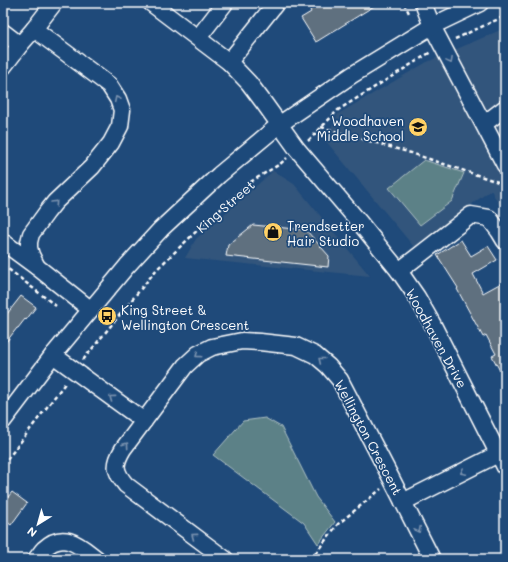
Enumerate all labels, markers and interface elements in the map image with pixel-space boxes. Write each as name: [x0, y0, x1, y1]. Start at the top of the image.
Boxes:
one-way arrow: [445, 57, 453, 64]
one-way arrow: [114, 96, 122, 103]
place label: Woodhaven Middle School: [317, 112, 404, 144]
school or university icon: Woodhaven Middle School: [407, 116, 429, 138]
street label: King Street: [192, 176, 258, 236]
one-way arrow: [50, 200, 58, 208]
place label: Trendsetter Hair Studio: [287, 217, 365, 249]
shop icon: Trendsetter Hair Studio: [262, 221, 284, 243]
street label: Woodhaven Drive: [403, 285, 471, 391]
place label: King Street & Wellington Crescent: [121, 301, 250, 333]
bus stop icon: King Street & Wellington Crescent: [96, 305, 118, 327]
one-way arrow: [196, 350, 203, 357]
one-way arrow: [319, 358, 326, 365]
street label: Wellington Crescent: [331, 376, 407, 498]
one-way arrow: [110, 396, 117, 403]
one-way arrow: [121, 442, 129, 449]
one-way arrow: [460, 467, 468, 474]
north arrow: [18, 504, 58, 544]
text: N: [24, 524, 40, 541]
one-way arrow: [413, 526, 421, 534]
one-way arrow: [191, 533, 198, 540]

